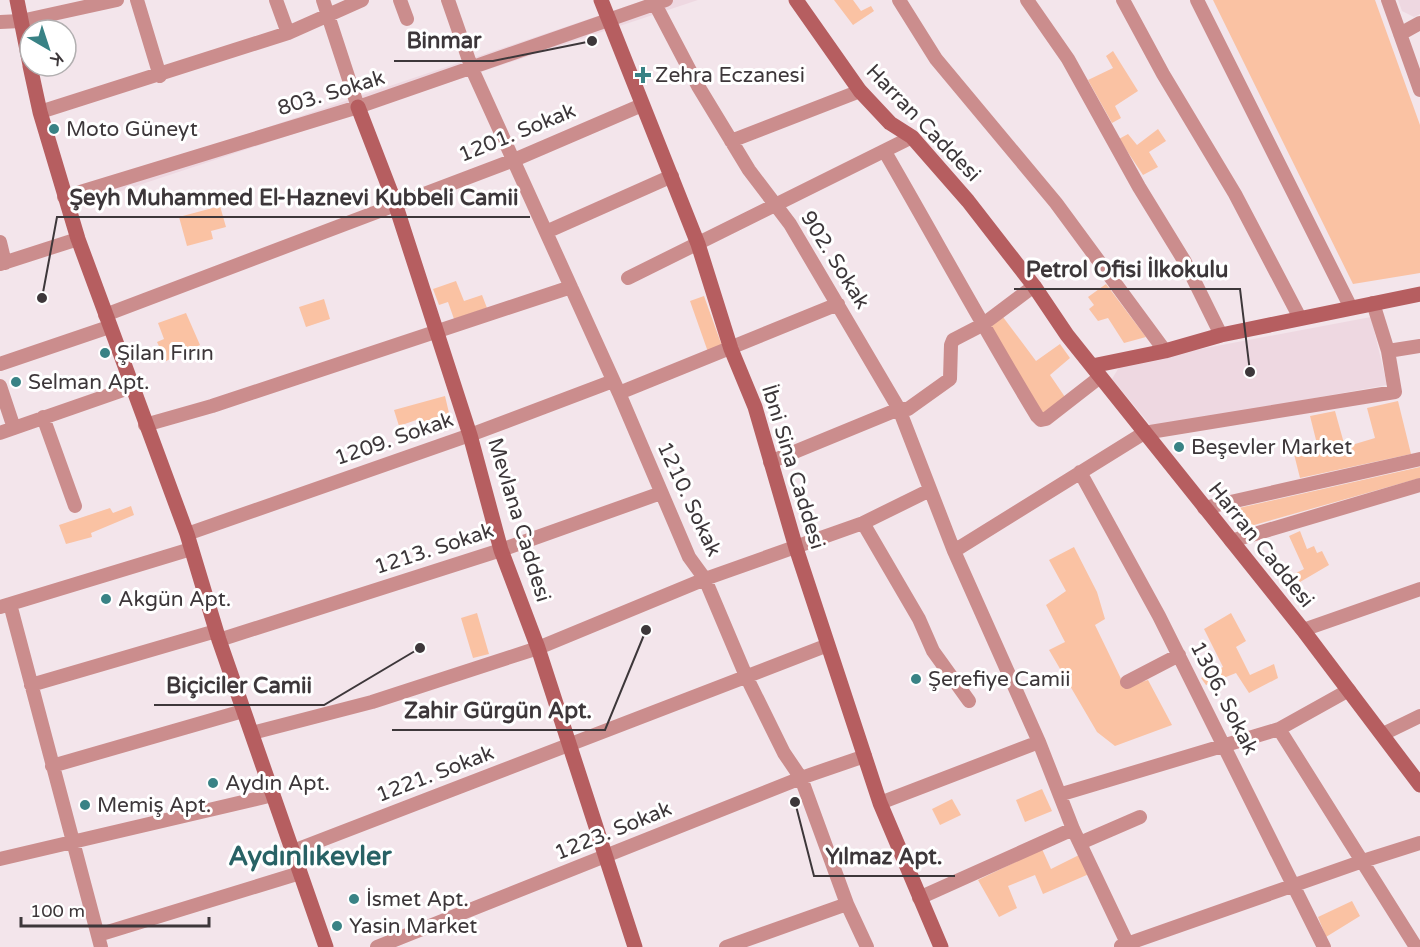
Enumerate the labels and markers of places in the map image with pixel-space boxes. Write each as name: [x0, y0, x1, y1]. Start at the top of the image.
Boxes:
callout: Binmar: [394, 21, 493, 61]
place label: Zehra Eczanesi: [655, 63, 805, 88]
marker: Zehra Eczanesi: [636, 68, 650, 82]
place label: Moto Güneyt: [66, 117, 198, 142]
marker: Moto Güneyt: [47, 122, 61, 136]
callout: Şeyh Muhammed El-Haznevi Kubbeli Camii: [57, 177, 530, 217]
callout: Petrol Ofisi İlkokulu: [1014, 249, 1240, 289]
place label: Şilan Fırın: [117, 341, 214, 366]
marker: Şilan Fırın: [98, 346, 112, 360]
place label: Selman Apt.: [28, 370, 150, 395]
marker: Selman Apt.: [9, 375, 23, 389]
place label: Beşevler Market: [1191, 435, 1352, 460]
marker: Beşevler Market: [1172, 440, 1186, 454]
place label: Akgün Apt.: [118, 587, 231, 612]
marker: Akgün Apt.: [99, 592, 113, 606]
callout: Biçiciler Camii: [154, 665, 324, 705]
place label: Şerefiye Camii: [928, 667, 1070, 692]
marker: Şerefiye Camii: [909, 672, 923, 686]
callout: Zahir Gürgün Apt.: [392, 690, 605, 730]
place label: Aydın Apt.: [225, 771, 330, 796]
marker: Aydın Apt.: [206, 776, 220, 790]
place label: Memiş Apt.: [97, 793, 211, 818]
marker: Memiş Apt.: [78, 798, 92, 812]
callout: Yılmaz Apt.: [814, 836, 955, 876]
place label: İsmet Apt.: [366, 887, 469, 912]
marker: İsmet Apt.: [347, 892, 361, 906]
place label: Yasin Market: [349, 914, 477, 939]
marker: Yasin Market: [330, 919, 344, 933]

